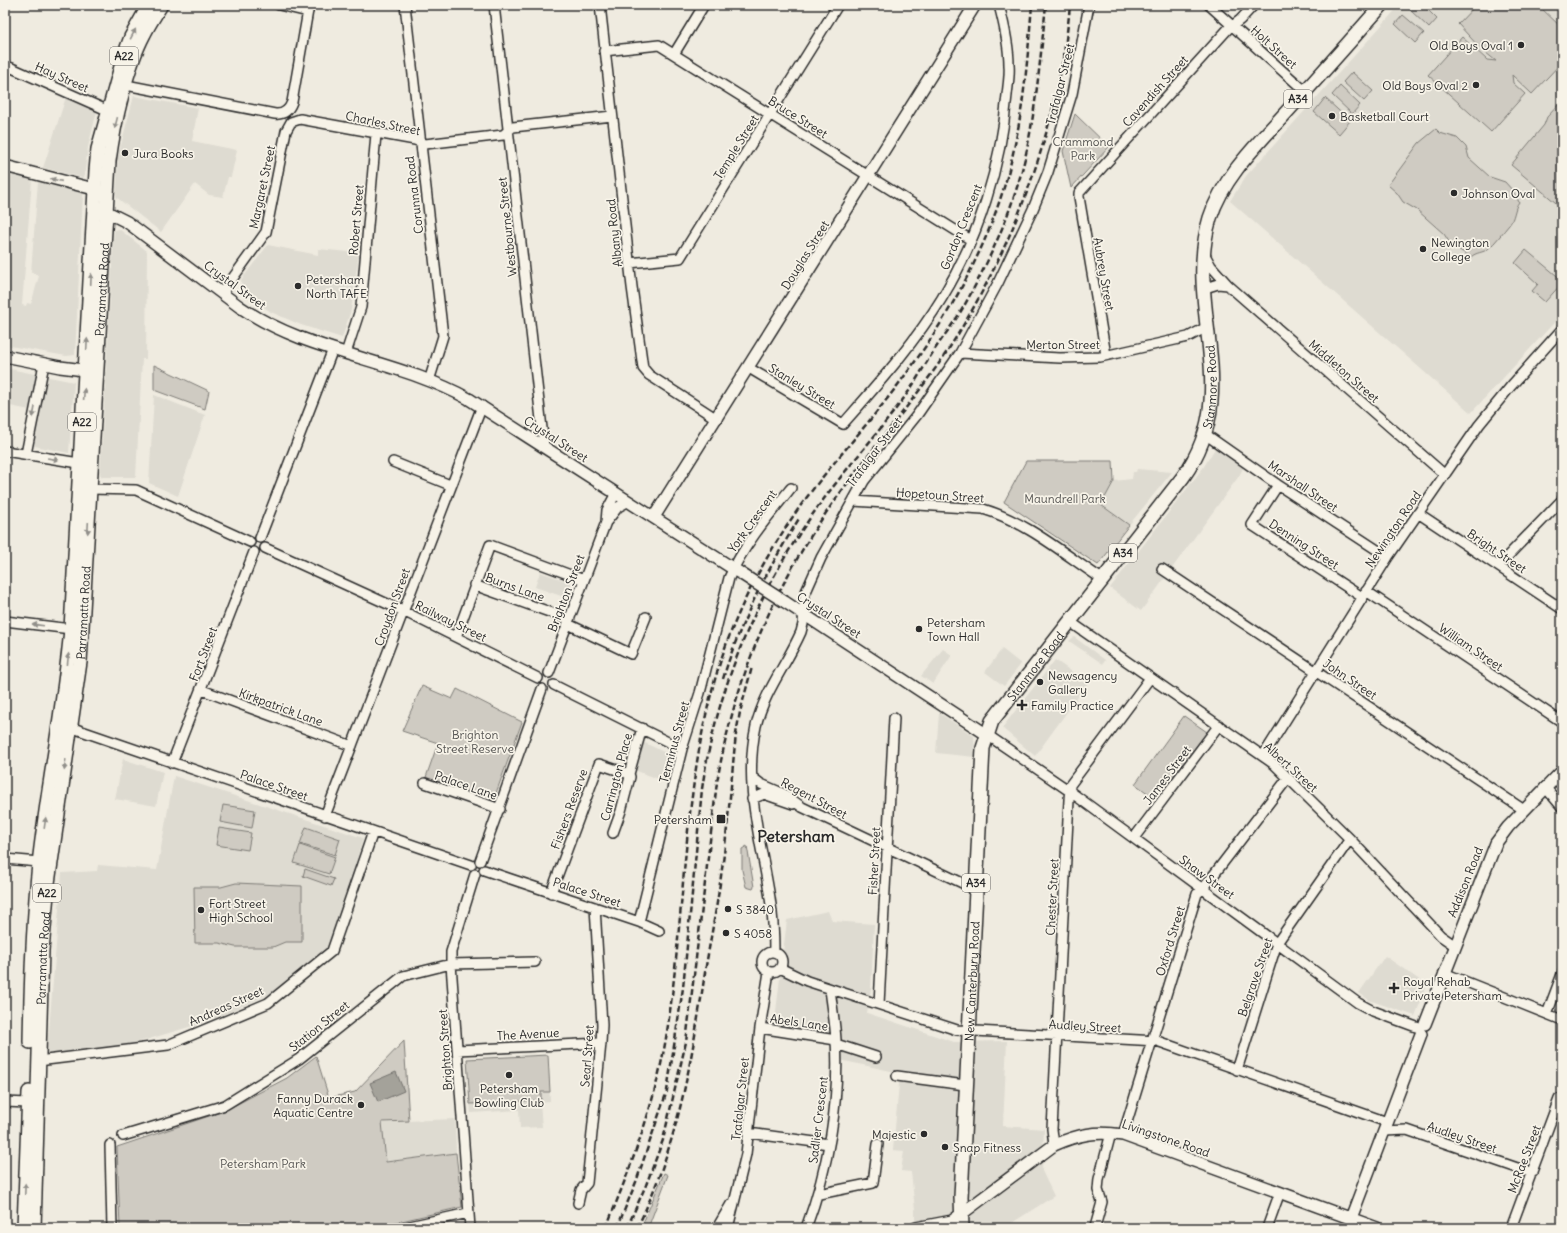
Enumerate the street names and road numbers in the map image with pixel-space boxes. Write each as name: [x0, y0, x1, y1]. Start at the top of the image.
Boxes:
street label: Holt Street: [1248, 22, 1300, 72]
street label: Trafalgar Street: [1043, 42, 1077, 126]
road number: A22: [110, 47, 138, 65]
street label: Cavendish Street: [1119, 52, 1191, 130]
street label: Hay Street: [33, 59, 91, 95]
road number: A34: [1284, 90, 1312, 108]
street label: Bruce Street: [766, 93, 830, 141]
street label: Charles Street: [344, 108, 422, 138]
street label: Temple Street: [710, 112, 762, 182]
street label: Margaret Street: [246, 144, 278, 230]
street label: Corunna Road: [402, 155, 426, 235]
street label: Westbourne Street: [494, 176, 520, 278]
street label: Gordon Crescent: [937, 182, 985, 272]
street label: Robert Street: [345, 184, 367, 256]
street label: Albany Road: [603, 198, 625, 268]
street label: Douglas Street: [778, 218, 832, 292]
street label: Aubrey Street: [1090, 236, 1118, 312]
street label: Parramatta Road: [91, 242, 112, 337]
street label: Crystal Street: [201, 257, 269, 313]
street label: Middleton Street: [1306, 336, 1382, 406]
street label: Merton Street: [1026, 337, 1100, 352]
street label: Stanmore Road: [1199, 344, 1219, 430]
street label: Stanley Street: [766, 360, 838, 412]
road number: A22: [68, 413, 96, 431]
street label: Crystal Street: [521, 413, 591, 465]
street label: Trafalgar Street: [843, 414, 905, 490]
street label: Marshall Street: [1265, 457, 1341, 515]
street label: Hopetoun Street: [895, 484, 985, 506]
street label: York Crescent: [724, 487, 780, 555]
street label: Newington Road: [1362, 488, 1424, 570]
street label: Denning Street: [1266, 516, 1342, 572]
street label: Bright Street: [1465, 526, 1529, 576]
road number: A34: [1109, 544, 1137, 562]
street label: Brighton Street: [544, 552, 588, 634]
street label: Parramatta Road: [73, 566, 93, 660]
street label: Croydon Street: [371, 566, 413, 648]
street label: Burns Lane: [483, 569, 547, 605]
street label: Crystal Street: [794, 589, 864, 641]
street label: Railway Street: [413, 597, 489, 645]
street label: William Street: [1436, 620, 1506, 674]
street label: Fort Street: [186, 625, 220, 683]
street label: Stanmore Road: [1003, 628, 1067, 703]
street label: John Street: [1320, 656, 1380, 702]
street label: Kirkpatrick Lane: [237, 685, 325, 729]
street label: Terminus Street: [656, 699, 692, 785]
street label: Carrington Place: [597, 731, 635, 823]
street label: Albert Street: [1261, 739, 1321, 795]
street label: James Street: [1140, 742, 1194, 808]
street label: Palace Street: [238, 766, 310, 804]
street label: Palace Lane: [433, 767, 499, 803]
street label: Fishers Reserve: [547, 767, 591, 851]
street label: Regent Street: [778, 774, 850, 822]
street label: Fisher Street: [865, 827, 883, 895]
street label: Addison Road: [1444, 845, 1486, 919]
street label: Shaw Street: [1176, 852, 1238, 902]
street label: Chester Street: [1042, 858, 1062, 936]
street label: Palace Street: [551, 874, 623, 910]
road number: A34: [962, 874, 990, 892]
road number: A22: [33, 884, 61, 902]
street label: Oxford Street: [1152, 904, 1188, 978]
street label: Parramatta Road: [33, 911, 53, 1005]
street label: New Canterbury Road: [961, 921, 982, 1042]
street label: Belgrave Street: [1234, 936, 1276, 1018]
street label: Andreas Street: [186, 983, 266, 1029]
street label: Station Street: [286, 997, 352, 1055]
street label: Brighton Street: [435, 1009, 455, 1091]
street label: Abels Lane: [769, 1011, 829, 1033]
street label: Audley Street: [1048, 1017, 1122, 1035]
street label: Searl Street: [577, 1024, 597, 1088]
street label: The Avenue: [496, 1025, 560, 1043]
street label: Trafalgar Street: [728, 1057, 752, 1141]
street label: Sadlier Crescent: [805, 1076, 831, 1164]
street label: Livingstone Road: [1120, 1116, 1212, 1160]
street label: Audley Street: [1425, 1118, 1499, 1156]
street label: McRae Street: [1504, 1123, 1544, 1195]

